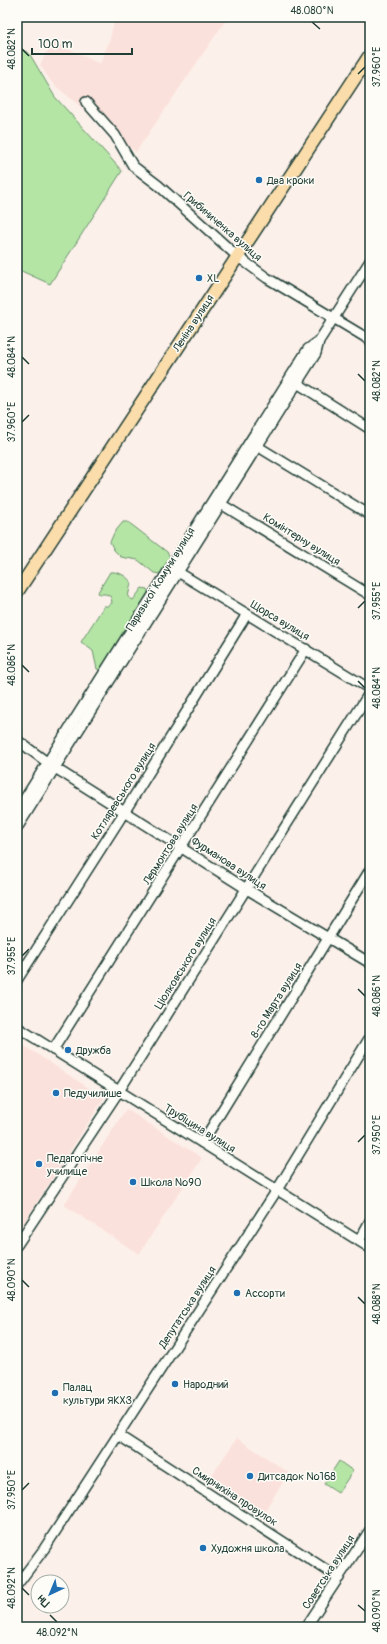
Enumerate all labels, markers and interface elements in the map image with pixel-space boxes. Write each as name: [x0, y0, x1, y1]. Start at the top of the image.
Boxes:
text: 48.080°N: [291, 5, 334, 17]
text: 48.082°N: [6, 28, 18, 70]
scale bar: [32, 30, 132, 56]
text: 100 m: [38, 37, 73, 52]
text: 37.960°E: [371, 47, 383, 87]
place label: Два кроки: [266, 174, 314, 187]
marker: Два кроки: [254, 175, 264, 185]
street label: Грибиниченка вулиця: [181, 189, 264, 264]
place label: XL: [207, 272, 219, 285]
marker: XL: [194, 273, 204, 283]
street label: Леніна вулиця: [170, 292, 217, 355]
text: 48.084°N: [6, 336, 18, 378]
text: 48.082°N: [371, 360, 383, 402]
text: 37.960°E: [6, 402, 18, 442]
street label: Комінтерну вулиця: [261, 510, 343, 568]
street label: Паризької Комуни вулиця: [123, 525, 198, 633]
text: 37.955°E: [371, 582, 383, 620]
street label: Щорса вулиця: [248, 598, 312, 643]
text: 48.086°N: [6, 644, 18, 686]
text: 48.084°N: [371, 667, 383, 709]
street label: Котляревського вулиця: [88, 740, 159, 842]
street label: Лермонтова вулиця: [140, 801, 201, 888]
street label: Фурманова вулиця: [189, 834, 269, 893]
street label: Ціолковського вулиця: [152, 915, 219, 1011]
text: 37.955°E: [6, 937, 18, 975]
street label: 8-го Марта вулиця: [248, 960, 305, 1040]
text: 48.086°N: [371, 975, 383, 1017]
place label: Дружба: [75, 1044, 111, 1057]
marker: Дружба: [63, 1045, 73, 1055]
place label: Педучилише: [64, 1087, 122, 1100]
marker: Педучилише: [51, 1088, 61, 1098]
street label: Трубіцина вулиця: [162, 1101, 238, 1156]
text: 37.950°E: [371, 1115, 383, 1155]
place label: Педагогічне училище: [46, 1152, 103, 1178]
marker: Педагогічне училище: [34, 1159, 44, 1169]
place label: Школа №90: [141, 1176, 201, 1189]
marker: Школа №90: [128, 1177, 138, 1187]
text: 48.090°N: [6, 1258, 18, 1301]
street label: Депутатська вулиця: [156, 1264, 219, 1352]
text: 48.088°N: [371, 1283, 383, 1325]
place label: Ассорти: [245, 1287, 285, 1300]
marker: Ассорти: [232, 1288, 242, 1298]
place label: Народний: [183, 1378, 228, 1391]
marker: Народний: [170, 1379, 180, 1389]
place label: Палац культури ЯКХЗ: [63, 1381, 132, 1407]
marker: Палац культури ЯКХЗ: [50, 1388, 60, 1398]
street label: Смирнихіна провулок: [190, 1464, 280, 1529]
text: 37.950°E: [6, 1470, 18, 1510]
place label: Дитсадок №168: [257, 1470, 336, 1483]
marker: Дитсадок №168: [245, 1471, 255, 1481]
street label: Советська вулиця: [300, 1533, 357, 1612]
place label: Художня школа: [211, 1542, 284, 1555]
marker: Художня школа: [198, 1543, 208, 1553]
text: 48.092°N: [6, 1567, 18, 1609]
north arrow: [30, 1574, 70, 1614]
text: 48.090°N: [371, 1589, 383, 1632]
text: Пн: [34, 1592, 52, 1610]
text: 48.092°N: [36, 1627, 78, 1639]

